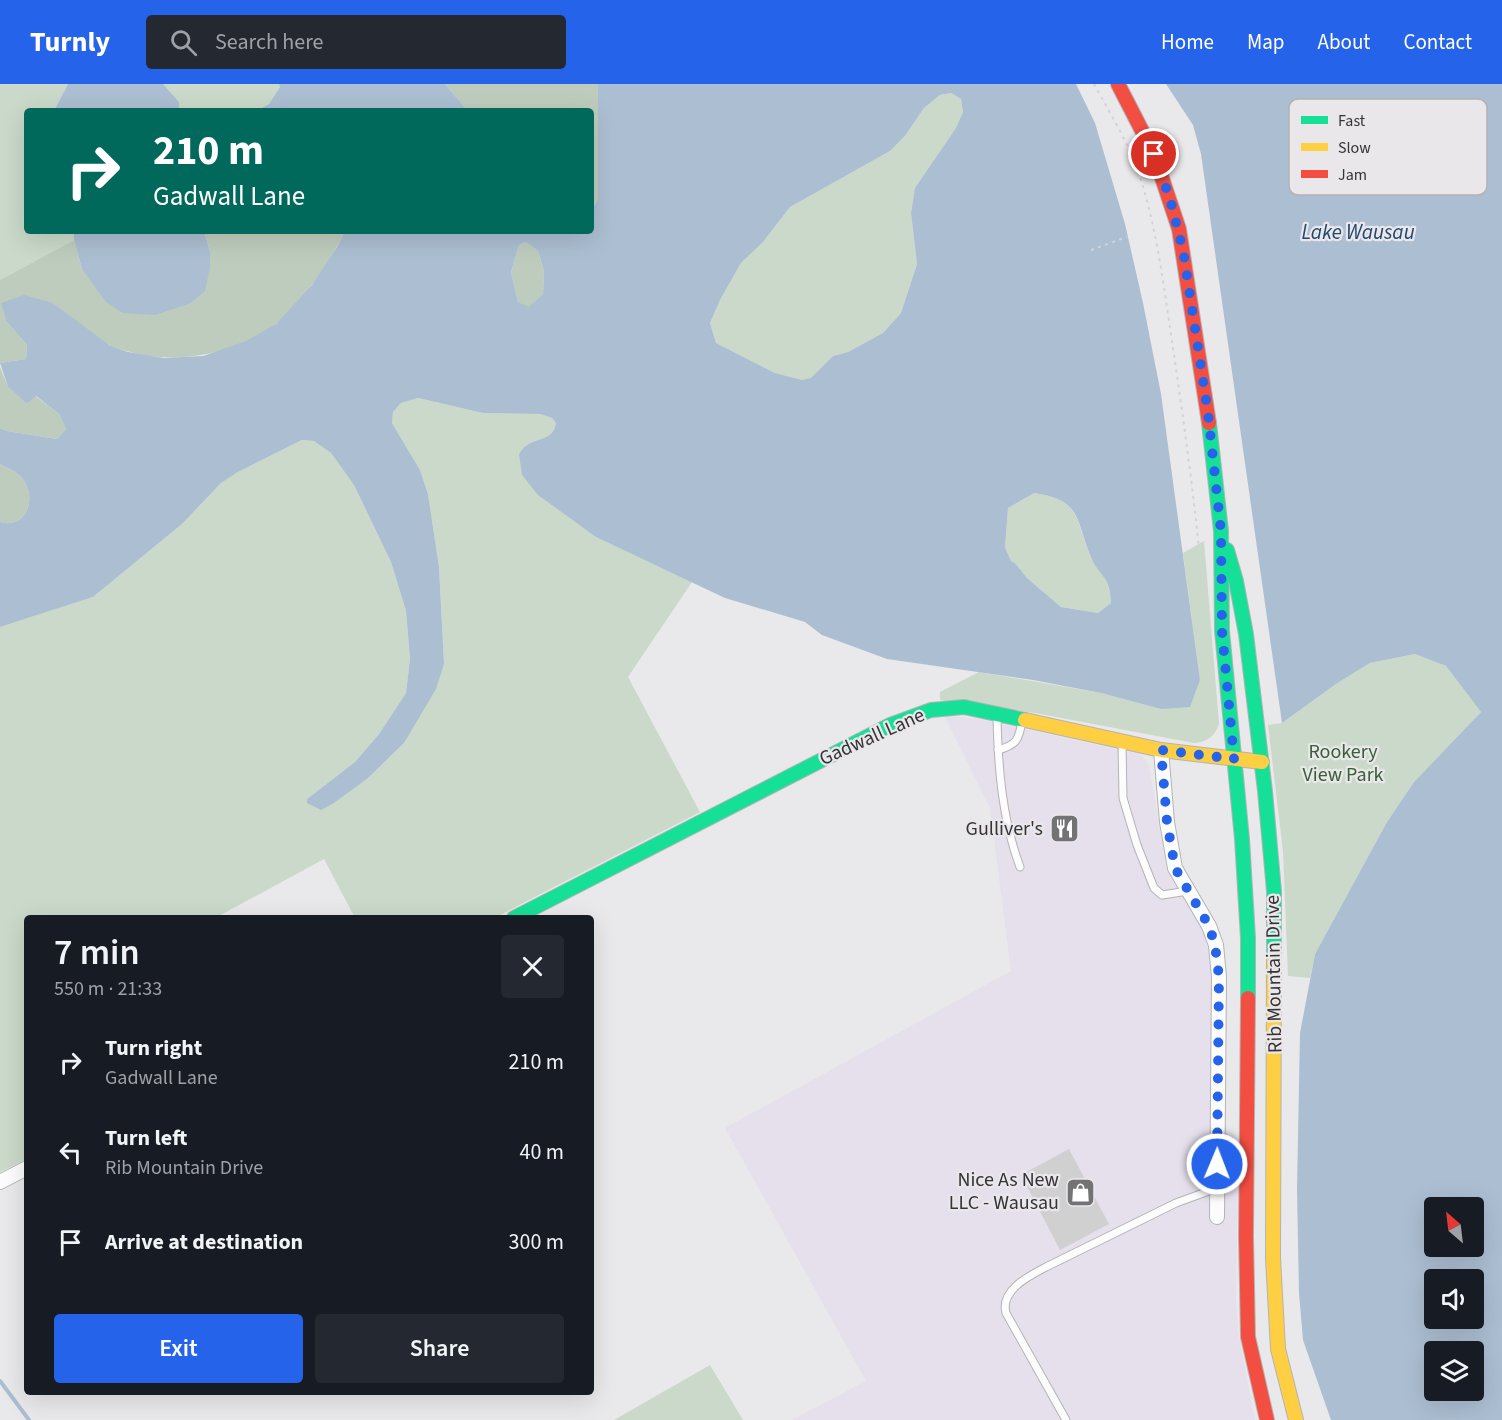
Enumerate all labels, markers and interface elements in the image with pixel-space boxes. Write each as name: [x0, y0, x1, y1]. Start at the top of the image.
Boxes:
search box: [146, 15, 566, 69]
text: Turnly: [30, 22, 110, 62]
icon: search: [167, 26, 200, 59]
text: Search here: [215, 26, 324, 58]
text: Home: [1161, 27, 1214, 57]
text: Map: [1247, 27, 1285, 57]
text: About: [1318, 27, 1370, 57]
text: Contact: [1403, 27, 1472, 57]
legend: [1289, 99, 1487, 195]
text: Fast: [1338, 110, 1366, 132]
text: 210 m: [153, 121, 264, 181]
pin: [1128, 128, 1179, 179]
icon: right: [54, 132, 132, 210]
icon: arrive: [1137, 137, 1170, 170]
text: Slow: [1338, 137, 1371, 159]
text: Jam: [1338, 164, 1367, 186]
text: Gadwall Lane: [153, 177, 305, 216]
water label: Lake Wausau: [1301, 217, 1415, 247]
street label: Gadwall Lane: [815, 701, 929, 773]
park label: Rookery View Park: [1302, 738, 1384, 789]
restaurant icon: Gulliver's: [1048, 813, 1080, 845]
place label: Gulliver's: [966, 815, 1043, 843]
street label: Rib Mountain Drive: [1259, 895, 1289, 1053]
text: 7 min: [54, 927, 140, 978]
button: close: [501, 935, 564, 998]
text: 550 m · 21:33: [54, 975, 162, 1003]
text: Turn right: [105, 1032, 202, 1064]
icon: right: [54, 1046, 87, 1079]
text: 210 m: [509, 1046, 564, 1078]
text: Gadwall Lane: [105, 1064, 218, 1092]
text: Turn left: [105, 1122, 187, 1154]
position arrow: [1185, 1132, 1249, 1196]
icon: left: [54, 1136, 87, 1169]
text: 40 m: [519, 1136, 564, 1168]
text: Rib Mountain Drive: [105, 1154, 263, 1182]
place label: Nice As New LLC - Wausau: [949, 1166, 1059, 1217]
shop icon: Nice As New LLC - Wausau: [1064, 1176, 1096, 1208]
north arrow: [1424, 1197, 1484, 1257]
map controls: [1424, 1197, 1484, 1401]
icon: arrive: [54, 1226, 87, 1259]
text: Arrive at destination: [105, 1226, 303, 1258]
text: 300 m: [509, 1226, 564, 1258]
button: sound: [1424, 1269, 1484, 1329]
button: Exit: [54, 1314, 303, 1383]
button: Share: [315, 1314, 564, 1383]
button: layers: [1424, 1341, 1484, 1401]

